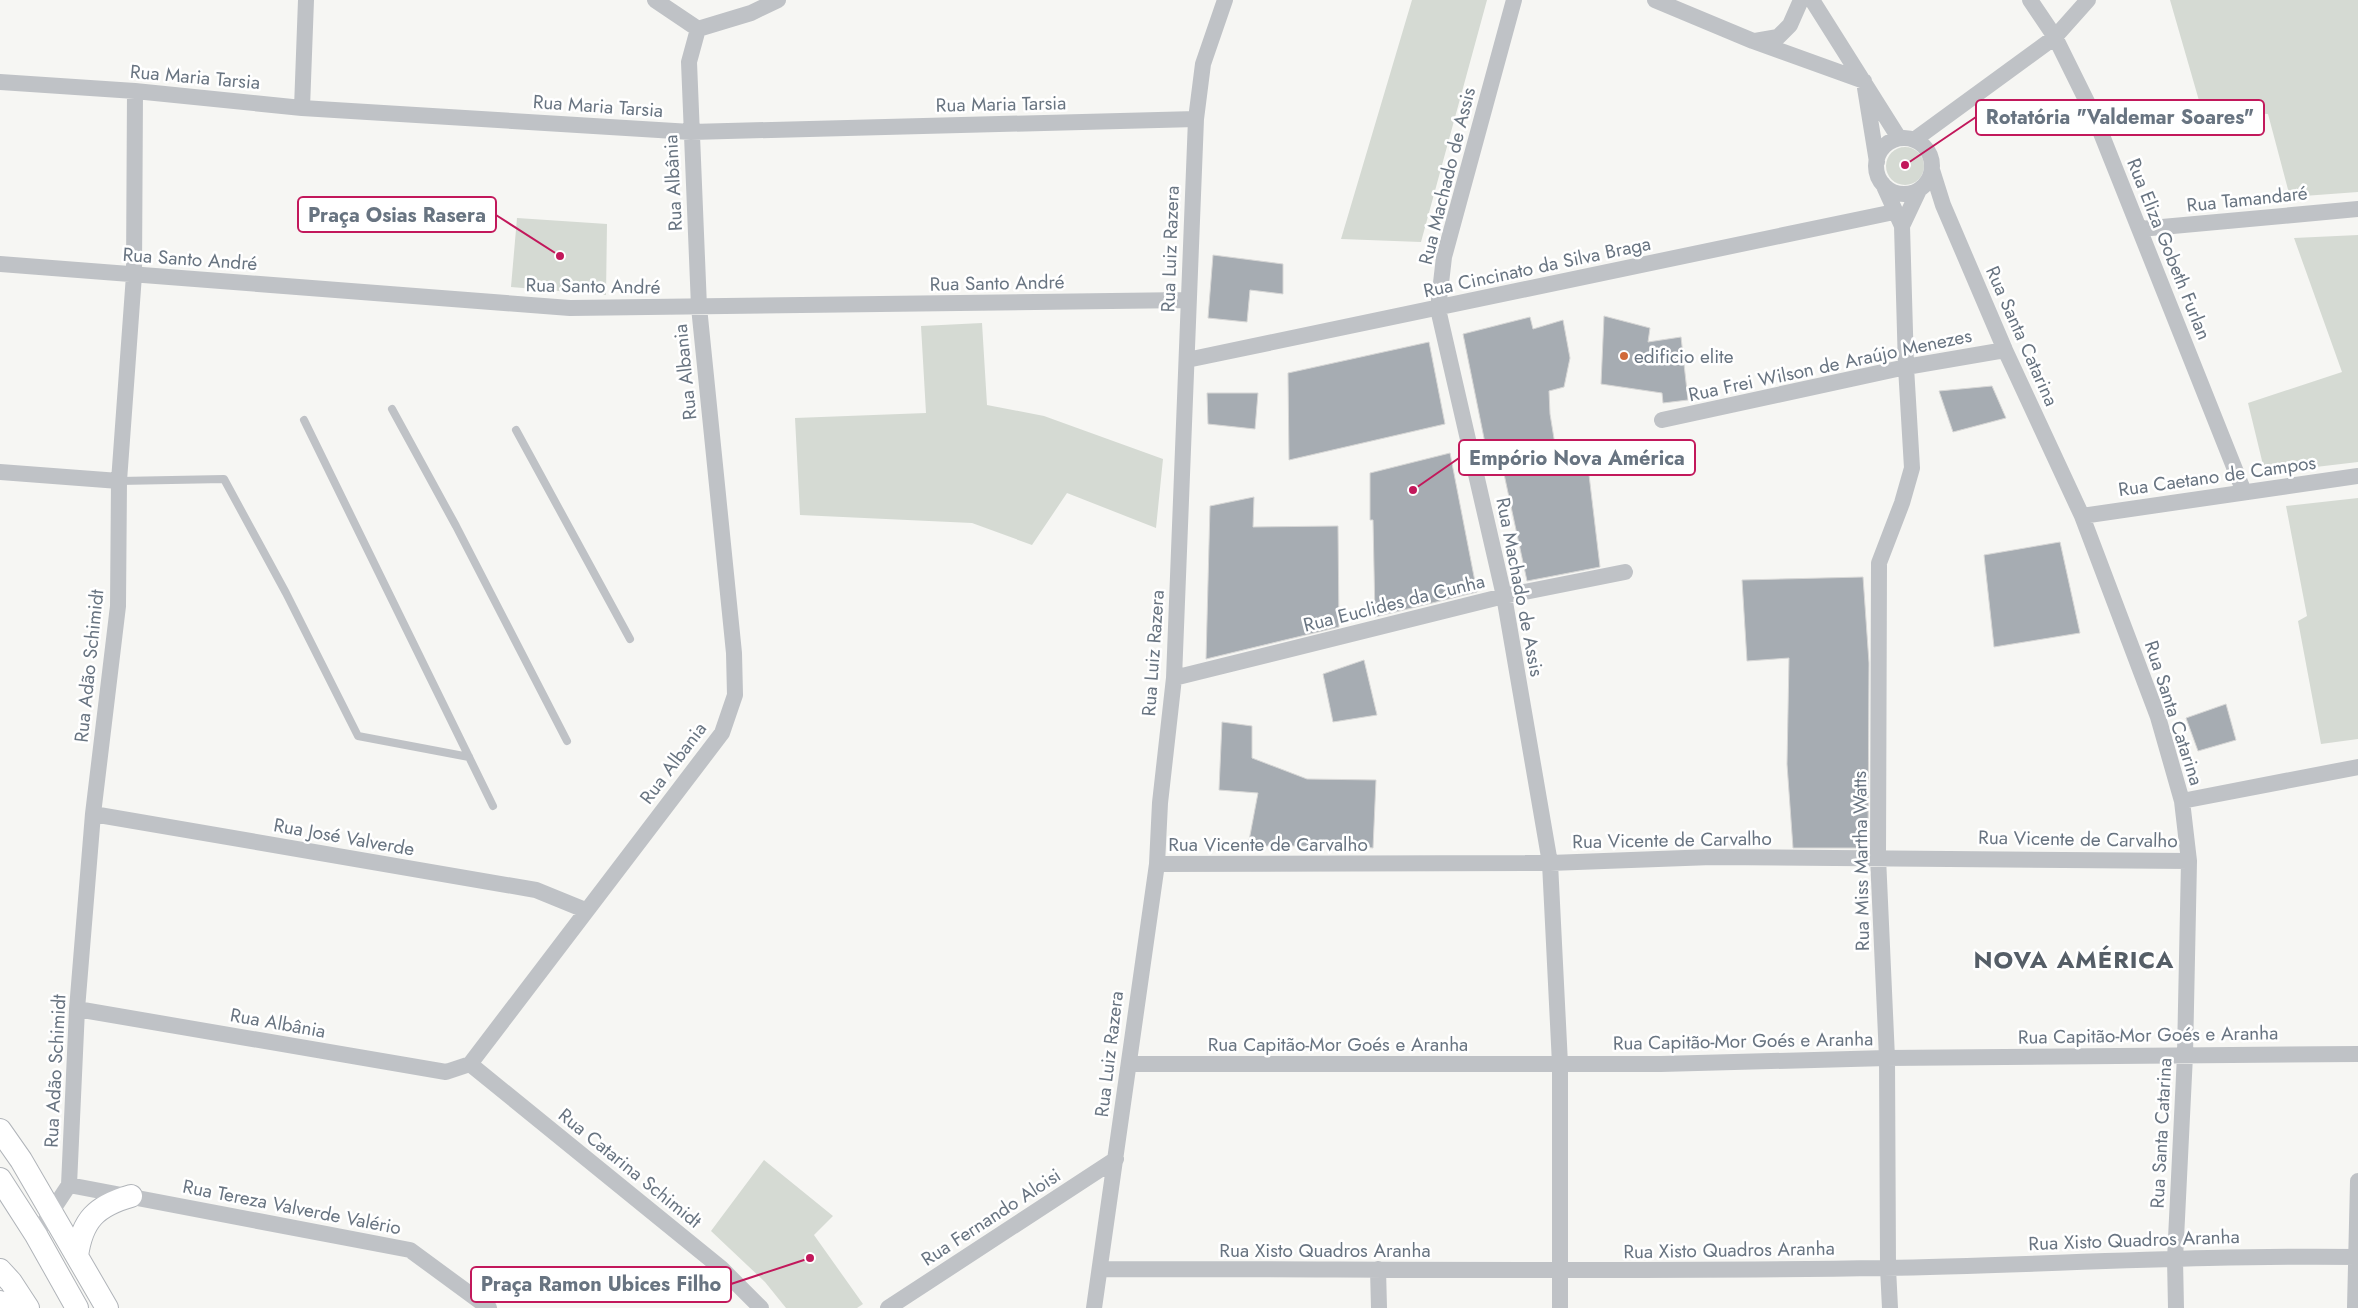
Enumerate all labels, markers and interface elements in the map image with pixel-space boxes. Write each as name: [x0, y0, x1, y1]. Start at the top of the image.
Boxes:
street label: Rua Maria Tarsia: [129, 58, 261, 96]
street label: Rua Machado de Assis: [1412, 84, 1482, 267]
street label: Rua Maria Tarsia: [532, 88, 664, 124]
street label: Rua Maria Tarsia: [935, 89, 1067, 119]
callout: Rotatória "Valdemar Soares": [1976, 100, 2264, 135]
text: Rotatória "Valdemar Soares": [1986, 103, 2254, 132]
street label: Rua Albânia: [657, 134, 689, 232]
street label: Rua Eliza Gobeth Furlan: [2120, 154, 2218, 344]
street label: Rua Tamandaré: [2185, 179, 2309, 219]
street label: Rua Luiz Razera: [1154, 185, 1186, 313]
callout: Praça Osias Rasera: [298, 197, 496, 232]
text: Praça Osias Rasera: [308, 201, 486, 230]
street label: Rua Cincinato da Silva Braga: [1421, 230, 1653, 304]
street label: Rua Santo André: [122, 241, 258, 277]
street label: Rua Santa Catarina: [1979, 262, 2065, 410]
street label: Rua Santo André: [929, 268, 1065, 298]
street label: Rua Santo André: [525, 271, 661, 301]
street label: Rua Frei Wilson de Araújo Menezes: [1686, 322, 1974, 408]
street label: Rua Albania: [667, 323, 703, 421]
place label: edificio elite: [1634, 343, 1734, 370]
marker: edificio elite: [1618, 350, 1630, 362]
callout: Empório Nova América: [1459, 440, 1695, 475]
text: Empório Nova América: [1469, 444, 1685, 473]
street label: Rua Caetano de Campos: [2116, 449, 2318, 503]
street label: Rua Machado de Assis: [1489, 495, 1551, 679]
street label: Rua Euclides da Cunha: [1300, 567, 1488, 639]
street label: Rua Adão Schimidt: [68, 588, 111, 744]
street label: Rua Luiz Razera: [1135, 589, 1171, 717]
street label: Rua Santa Catarina: [2138, 637, 2210, 789]
street label: Rua Albania: [633, 716, 713, 810]
street label: Rua Miss Martha Watts: [1846, 770, 1876, 951]
street label: Rua José Valverde: [271, 811, 417, 863]
street label: Rua Vicente de Carvalho: [1978, 824, 2178, 854]
street label: Rua Vicente de Carvalho: [1572, 825, 1772, 855]
street label: Rua Vicente de Carvalho: [1168, 831, 1368, 858]
district label: NOVA AMÉRICA: [1974, 942, 2174, 977]
street label: Rua Luiz Razera: [1088, 989, 1130, 1119]
street label: Rua Adão Schimidt: [37, 993, 73, 1148]
street label: Rua Albânia: [228, 1001, 328, 1045]
street label: Rua Capitão-Mor Goés e Aranha: [2018, 1019, 2278, 1051]
street label: Rua Capitão-Mor Goés e Aranha: [1613, 1025, 1873, 1057]
street label: Rua Capitão-Mor Goés e Aranha: [1208, 1031, 1468, 1058]
street label: Rua Santa Catarina: [2144, 1057, 2178, 1209]
street label: Rua Catarina Schimidt: [553, 1102, 708, 1235]
street label: Rua Fernando Aloisi: [916, 1162, 1066, 1272]
street label: Rua Tereza Valverde Valério: [180, 1173, 404, 1241]
street label: Rua Xisto Quadros Aranha: [2028, 1223, 2240, 1257]
street label: Rua Xisto Quadros Aranha: [1623, 1235, 1835, 1265]
street label: Rua Xisto Quadros Aranha: [1219, 1237, 1431, 1264]
callout: Praça Ramon Ubices Filho: [471, 1267, 731, 1302]
text: Praça Ramon Ubices Filho: [481, 1270, 722, 1299]

